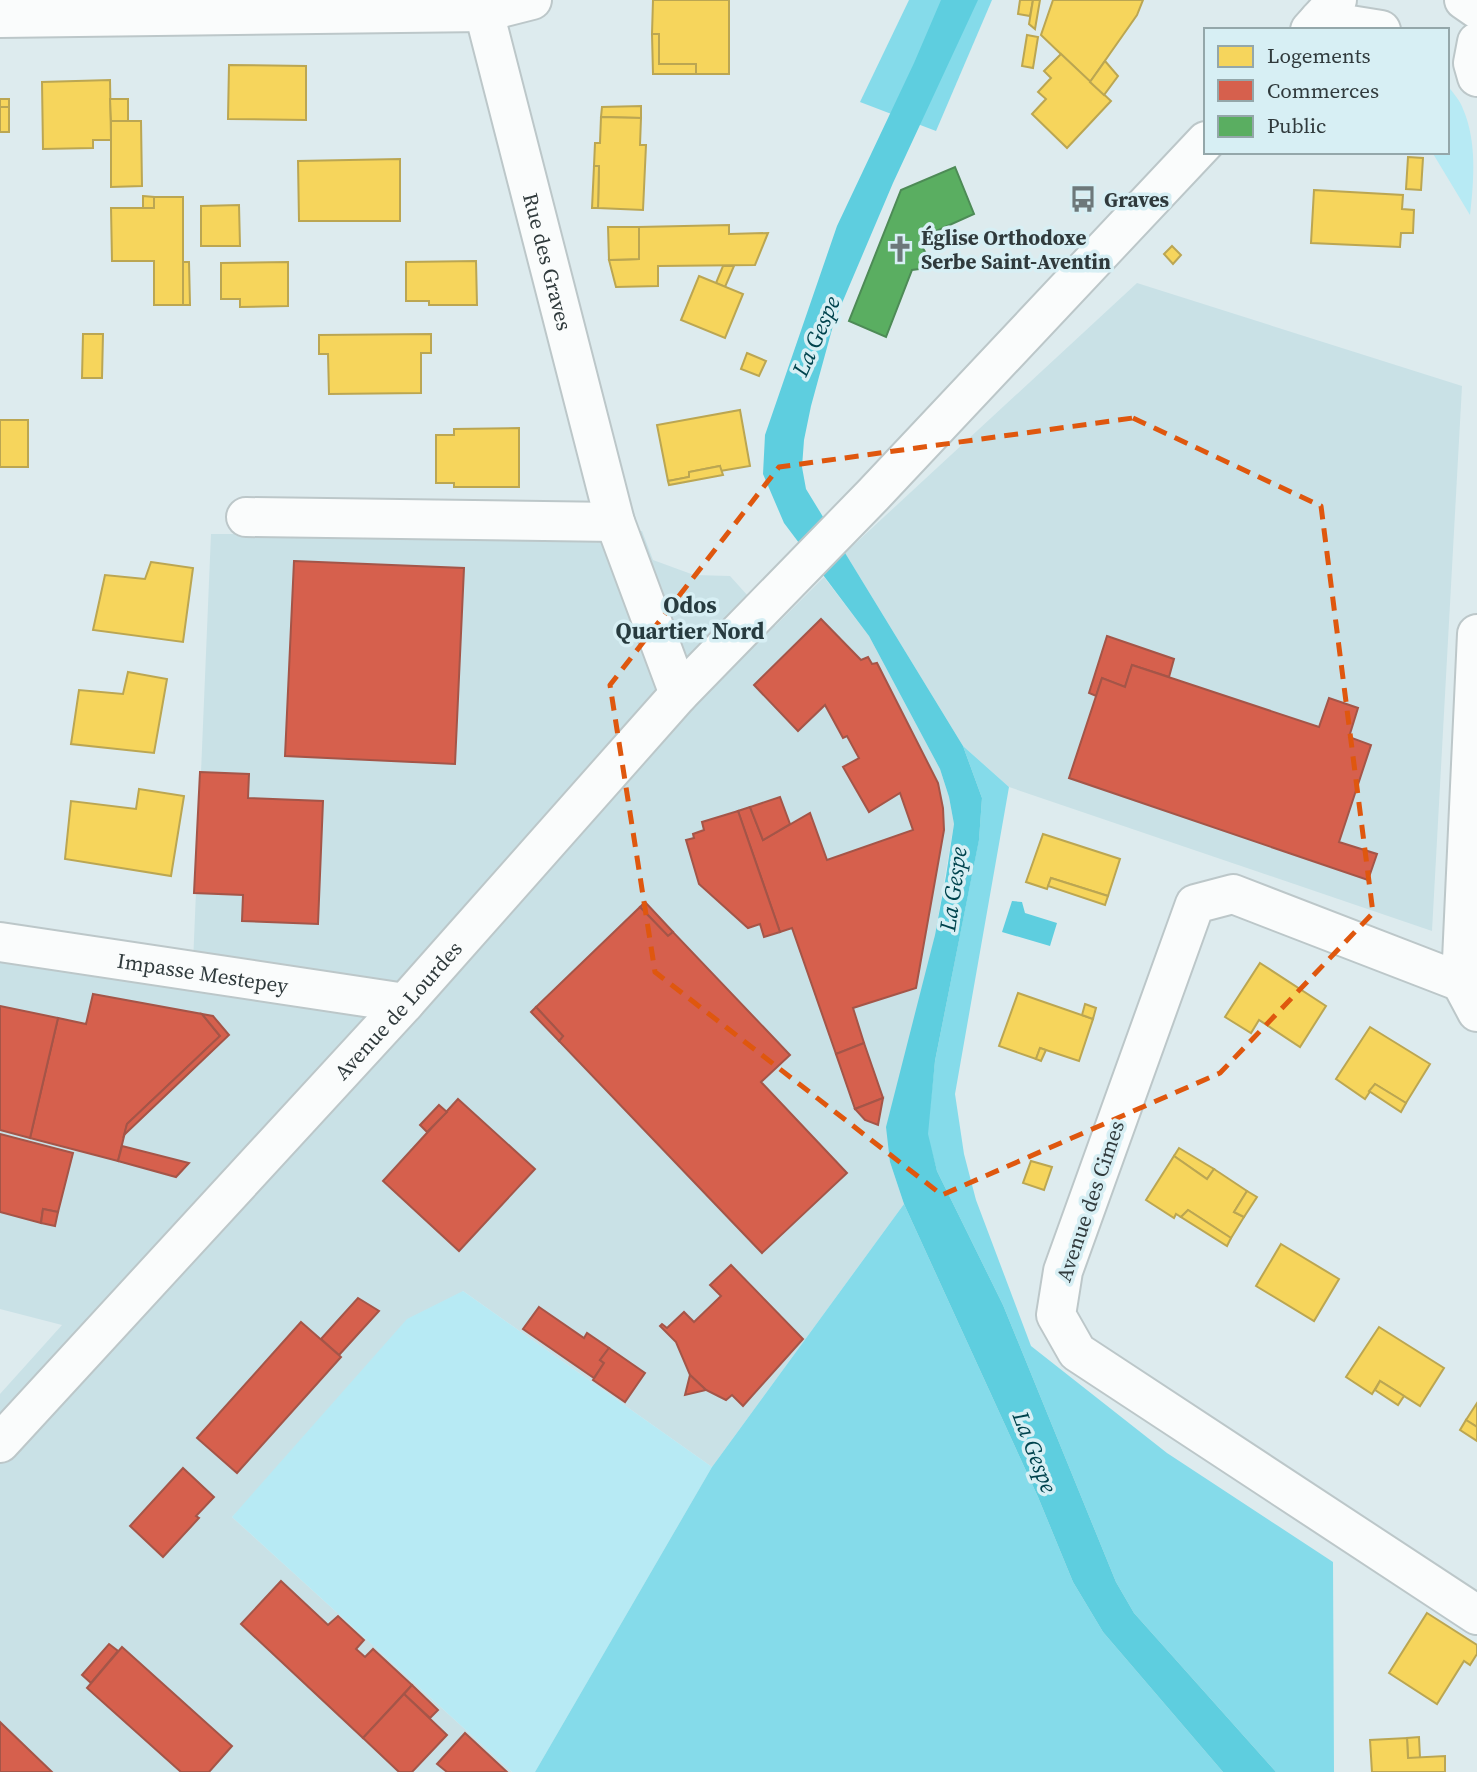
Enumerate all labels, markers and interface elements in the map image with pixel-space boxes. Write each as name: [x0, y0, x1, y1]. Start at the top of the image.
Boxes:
legend: [1204, 28, 1449, 154]
text: Logements: [1267, 41, 1371, 70]
text: Commerces: [1267, 76, 1379, 105]
text: Public: [1267, 111, 1326, 140]
bus stop icon: Graves: [1068, 184, 1098, 214]
place label: Graves: [1104, 185, 1170, 214]
street label: Rue des Graves: [517, 190, 580, 333]
place label: Église Orthodoxe Serbe Saint-Aventin: [921, 223, 1111, 276]
church icon: Église Orthodoxe Serbe Saint-Aventin: [885, 234, 915, 264]
water label: La Gespe: [784, 290, 848, 382]
district label: Odos Quartier Nord: [615, 589, 765, 647]
water label: La Gespe: [931, 844, 975, 934]
street label: Avenue de Lourdes: [327, 934, 468, 1086]
street label: Impasse Mestepey: [115, 945, 290, 1000]
street label: Avenue des Cimes: [1049, 1117, 1131, 1285]
water label: La Gespe: [1005, 1406, 1065, 1498]

